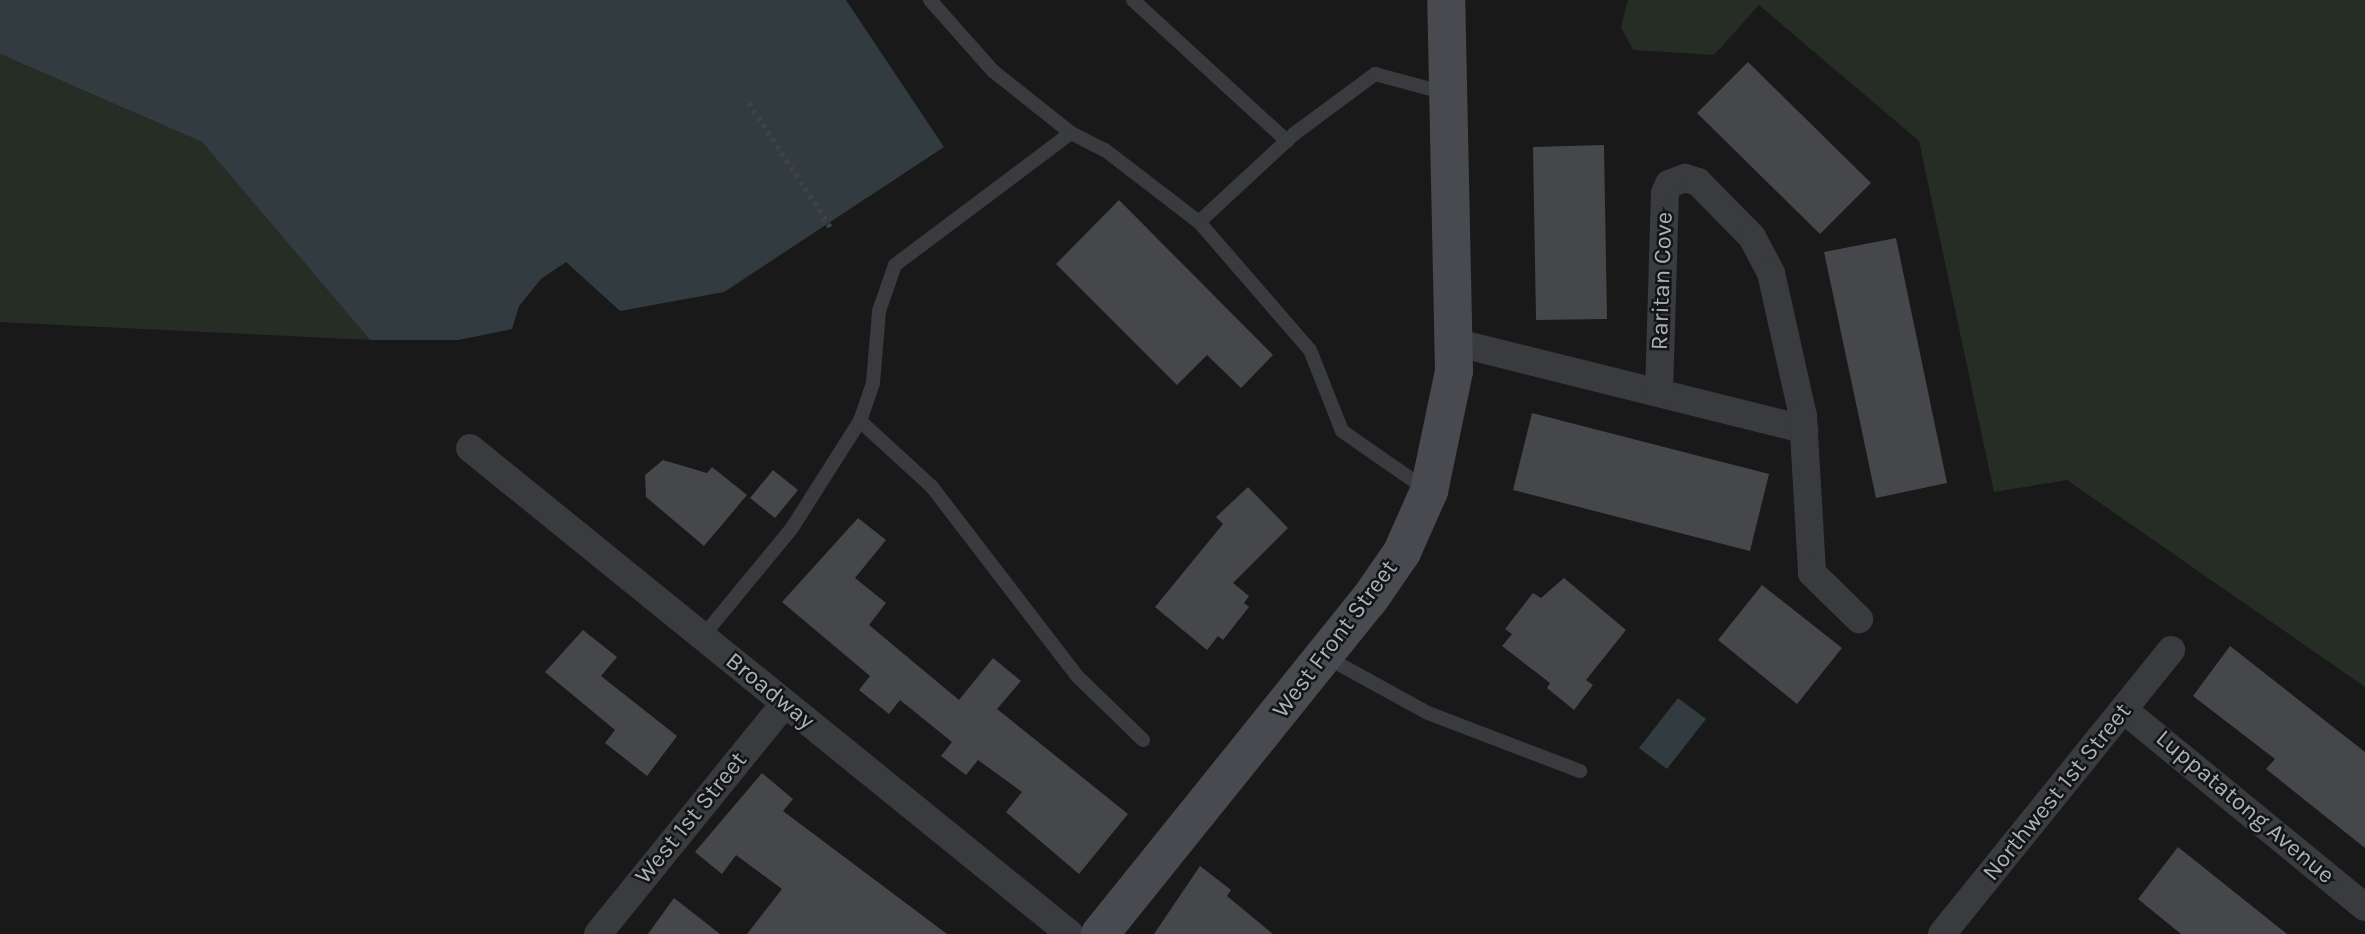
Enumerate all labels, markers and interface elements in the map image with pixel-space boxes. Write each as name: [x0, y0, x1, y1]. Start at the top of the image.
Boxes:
street label: Raritan Cove: [1645, 211, 1679, 351]
street label: West Front Street: [1266, 555, 1404, 723]
street label: Broadway: [720, 646, 820, 736]
street label: Northwest 1st Street: [1977, 697, 2137, 887]
street label: Luppatatong Avenue: [2150, 724, 2340, 890]
street label: West 1st Street: [629, 746, 753, 890]

